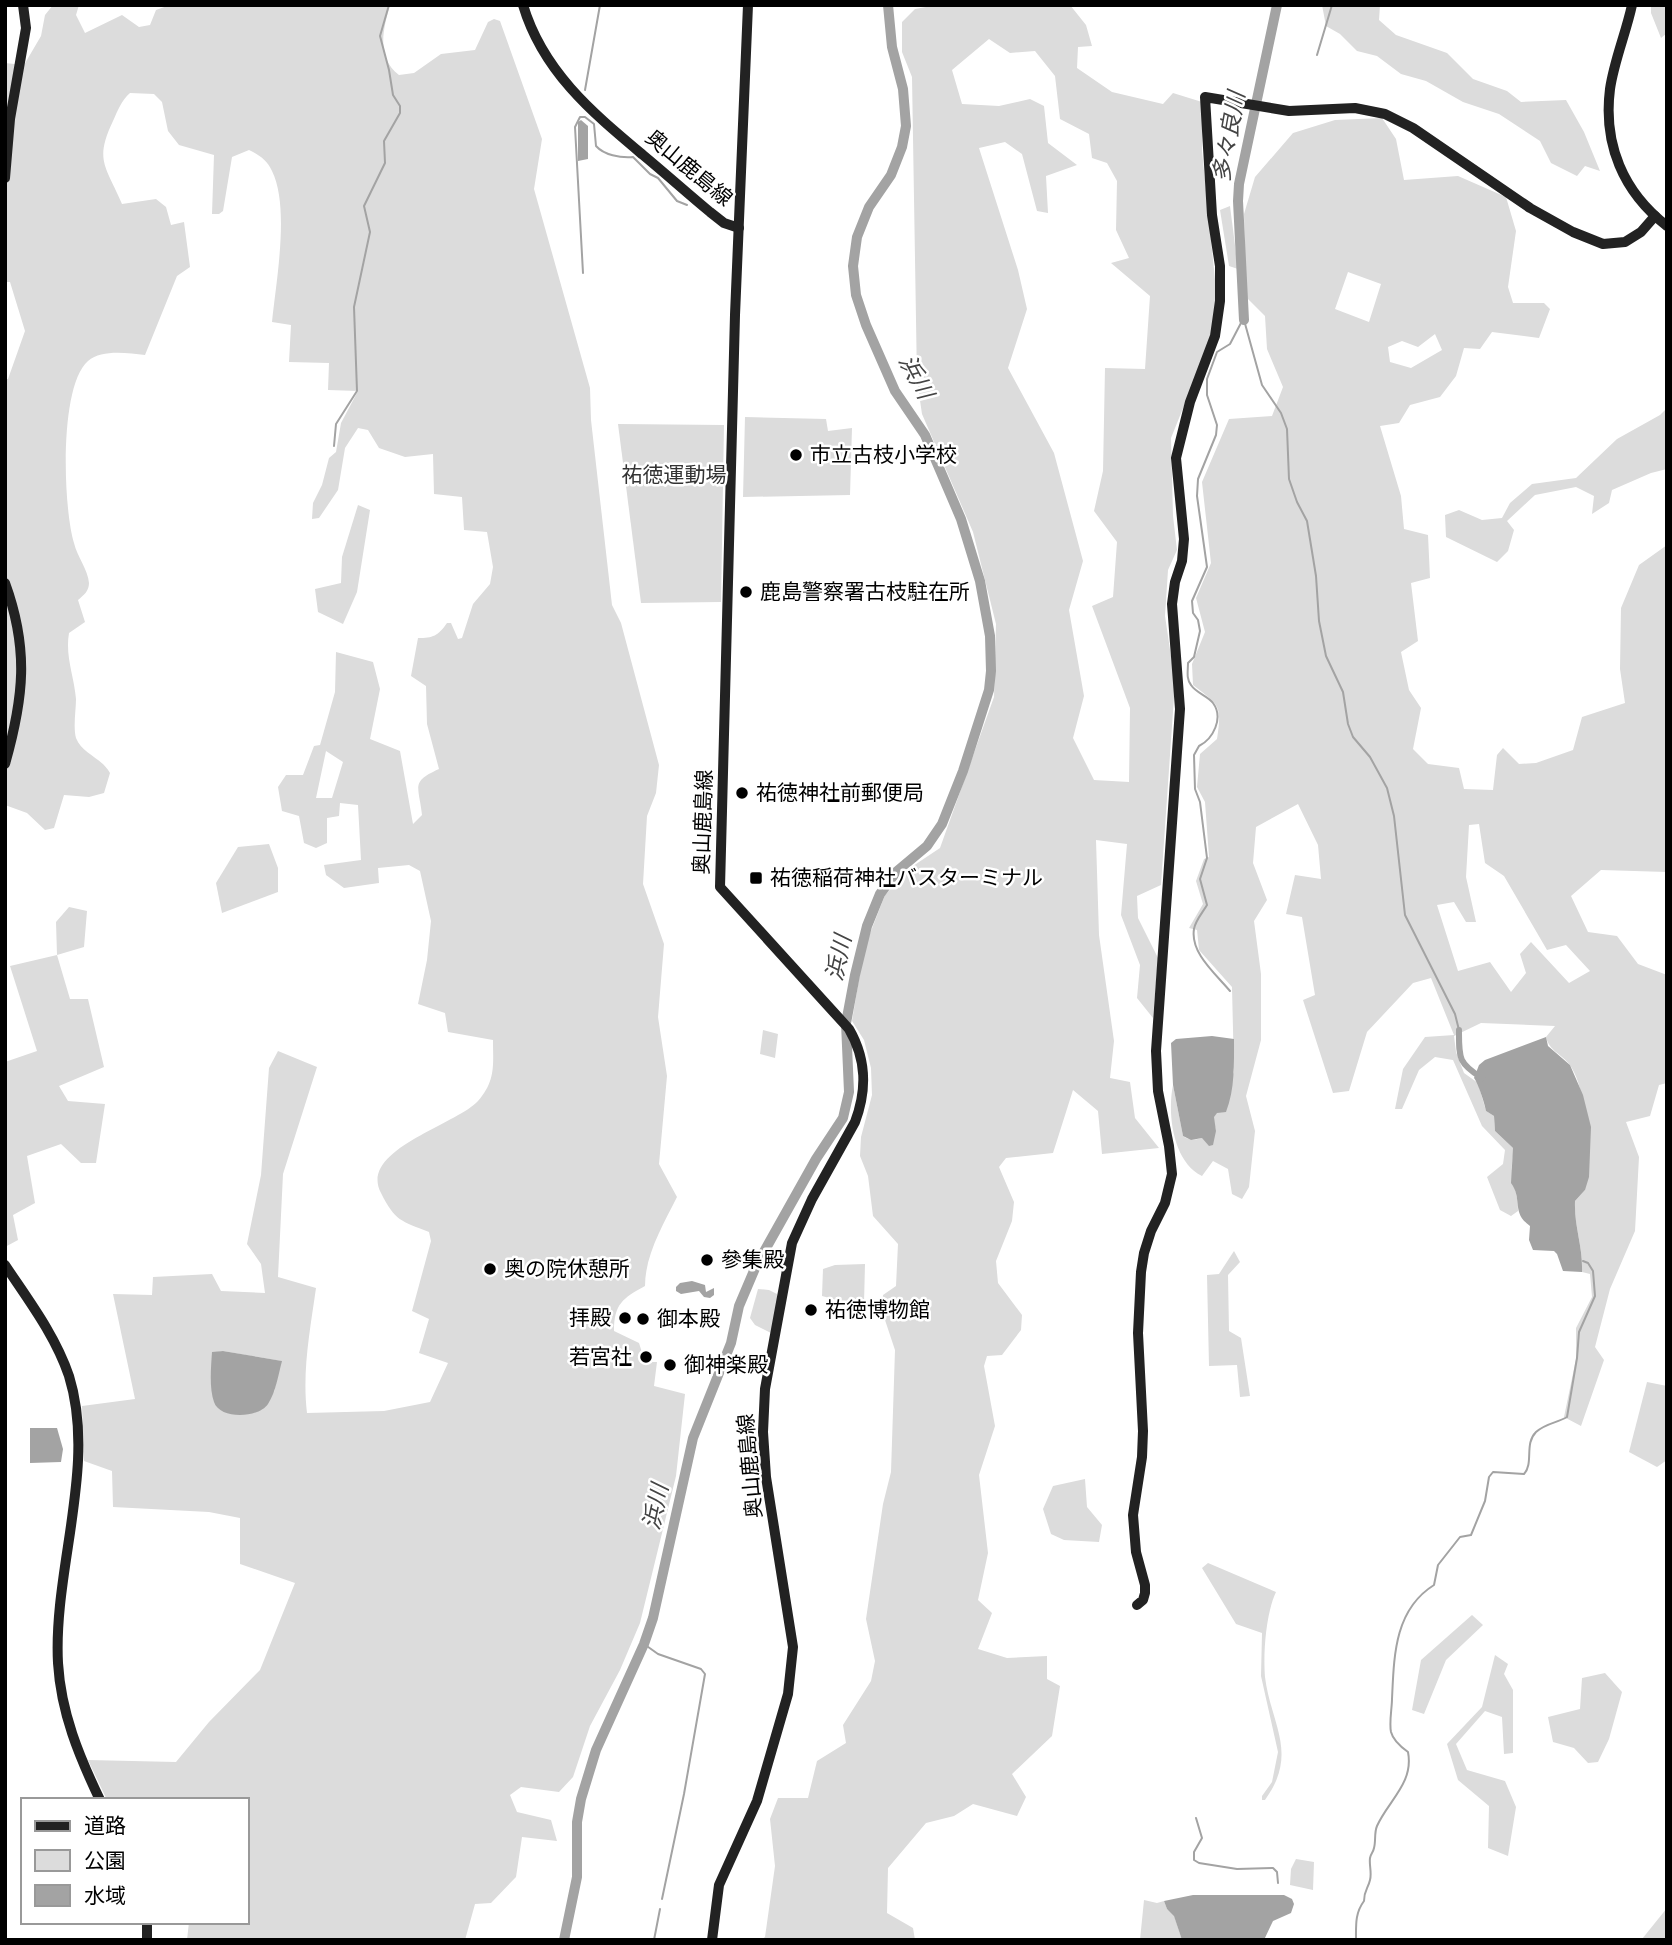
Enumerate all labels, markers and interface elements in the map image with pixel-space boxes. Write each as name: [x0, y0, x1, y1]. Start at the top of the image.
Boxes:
water label: 多々良川: [1207, 86, 1252, 185]
street label: 奥山鹿島線: [640, 124, 738, 212]
water label: 浜川: [892, 350, 941, 407]
place label: 市立古枝小学校: [810, 442, 957, 468]
marker: 市立古枝小学校: [788, 447, 804, 463]
park label: 祐徳運動場: [622, 462, 727, 488]
place label: 鹿島警察署古枝駐在所: [760, 579, 970, 605]
marker: 鹿島警察署古枝駐在所: [738, 584, 754, 600]
street label: 奥山鹿島線: [688, 769, 718, 875]
place label: 祐徳神社前郵便局: [756, 780, 924, 806]
marker: 祐徳神社前郵便局: [734, 785, 750, 801]
place label: 祐徳稲荷神社バスターミナル: [770, 865, 1043, 891]
marker: 祐徳稲荷神社バスターミナル: [748, 870, 764, 886]
water label: 浜川: [820, 930, 859, 984]
place label: 參集殿: [721, 1247, 784, 1273]
marker: 參集殿: [699, 1252, 715, 1268]
place label: 奥の院休憩所: [504, 1256, 630, 1282]
marker: 奥の院休憩所: [482, 1261, 498, 1277]
place label: 祐徳博物館: [825, 1297, 930, 1323]
marker: 祐徳博物館: [803, 1302, 819, 1318]
place label: 拝殿: [569, 1305, 611, 1331]
place label: 御本殿: [657, 1306, 720, 1332]
marker: 拝殿: [617, 1310, 633, 1326]
marker: 御本殿: [635, 1311, 651, 1327]
place label: 若宮社: [569, 1344, 632, 1370]
marker: 若宮社: [638, 1349, 654, 1365]
place label: 御神楽殿: [684, 1352, 768, 1378]
marker: 御神楽殿: [662, 1357, 678, 1373]
street label: 奥山鹿島線: [732, 1413, 768, 1519]
water label: 浜川: [637, 1479, 676, 1533]
legend: [21, 1798, 248, 1924]
text: 道路: [84, 1813, 126, 1839]
text: 公園: [84, 1848, 126, 1874]
text: 水域: [84, 1883, 126, 1909]

